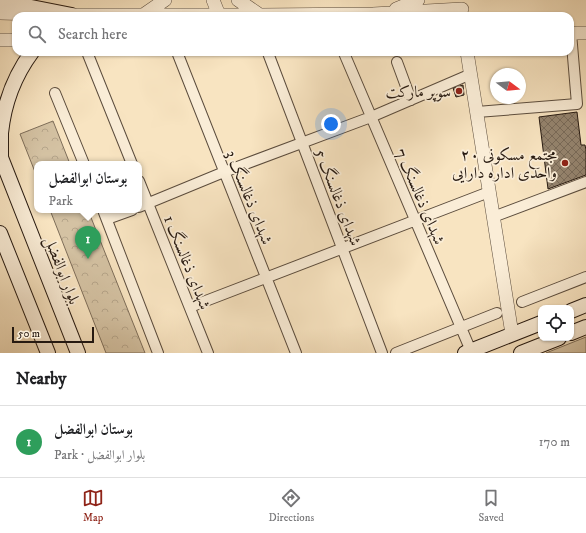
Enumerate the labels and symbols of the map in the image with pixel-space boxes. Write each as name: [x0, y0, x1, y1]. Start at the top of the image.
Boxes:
north arrow: [490, 68, 526, 104]
place label: سوپر مارکت: [385, 82, 451, 102]
marker: سوپر مارکت: [454, 86, 464, 96]
your location: [321, 114, 341, 134]
street label: شهدای ذغالسنگ 7: [391, 145, 450, 247]
place label: مجتمع مسکونی ۲۰ واحدی اداره دارایی: [452, 145, 557, 183]
street label: شهدای ذغالسنگ 5: [310, 146, 367, 249]
street label: شهدای ذغالسنگ 3: [221, 147, 278, 247]
marker: مجتمع مسکونی ۲۰ واحدی اداره دارایی: [560, 158, 570, 168]
street label: شهدای ذغالسنگ 1: [159, 212, 216, 312]
pin: 1: [75, 226, 101, 259]
street label: بلوار ابوالفضل: [39, 233, 84, 308]
scale bar: [12, 325, 94, 344]

